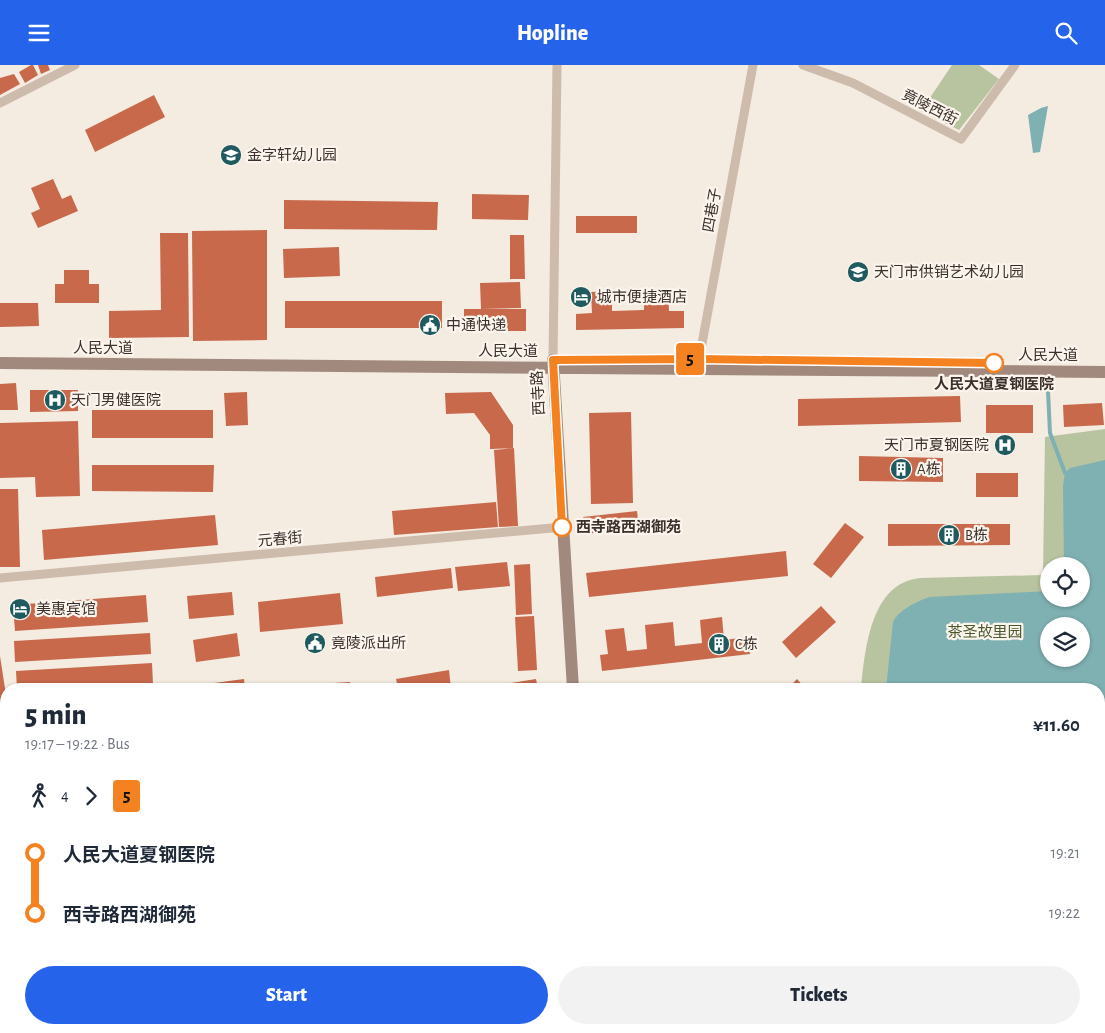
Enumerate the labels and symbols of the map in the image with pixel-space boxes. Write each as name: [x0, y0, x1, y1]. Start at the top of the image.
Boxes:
street label: 竟陵西街: [900, 86, 960, 128]
school or university icon: 金字轩幼儿园: [219, 143, 243, 167]
place label: 金字轩幼儿园: [247, 147, 337, 163]
street label: 四巷子: [700, 186, 724, 234]
school or university icon: 天门市供销艺术幼儿园: [846, 260, 870, 284]
place label: 天门市供销艺术幼儿园: [874, 263, 1024, 280]
hotel icon: 城市便捷酒店: [569, 285, 593, 309]
place label: 城市便捷酒店: [597, 289, 687, 305]
public building icon: 中通快递: [418, 313, 442, 337]
place label: 中通快递: [446, 317, 506, 333]
street label: 人民大道: [73, 340, 133, 356]
street label: 人民大道: [478, 343, 538, 359]
line badge: 5: [674, 343, 706, 375]
street label: 人民大道: [1018, 347, 1078, 363]
marker: 人民大道夏钢医院: [984, 353, 1004, 373]
street label: 西寺路: [529, 370, 547, 416]
place label: 人民大道夏钢医院: [934, 376, 1054, 392]
hospital icon: 天门男健医院: [43, 388, 67, 412]
place label: 天门男健医院: [71, 392, 161, 408]
hospital icon: 天门市夏钢医院: [993, 433, 1017, 457]
place label: 天门市夏钢医院: [884, 437, 989, 453]
building icon: A栋: [889, 457, 913, 481]
place label: A栋: [917, 460, 941, 477]
marker: 西寺路西湖御苑: [552, 517, 572, 537]
place label: 西寺路西湖御苑: [576, 519, 681, 535]
building icon: B栋: [937, 523, 961, 547]
place label: B栋: [965, 526, 988, 543]
street label: 元春街: [257, 529, 303, 549]
hotel icon: 美惠宾馆: [8, 597, 32, 621]
place label: 美惠宾馆: [36, 601, 96, 617]
park label: 茶圣故里园: [947, 624, 1023, 640]
public building icon: 竟陵派出所: [303, 631, 327, 655]
building icon: C栋: [707, 632, 731, 656]
place label: 竟陵派出所: [331, 635, 406, 651]
place label: C栋: [735, 635, 758, 652]

